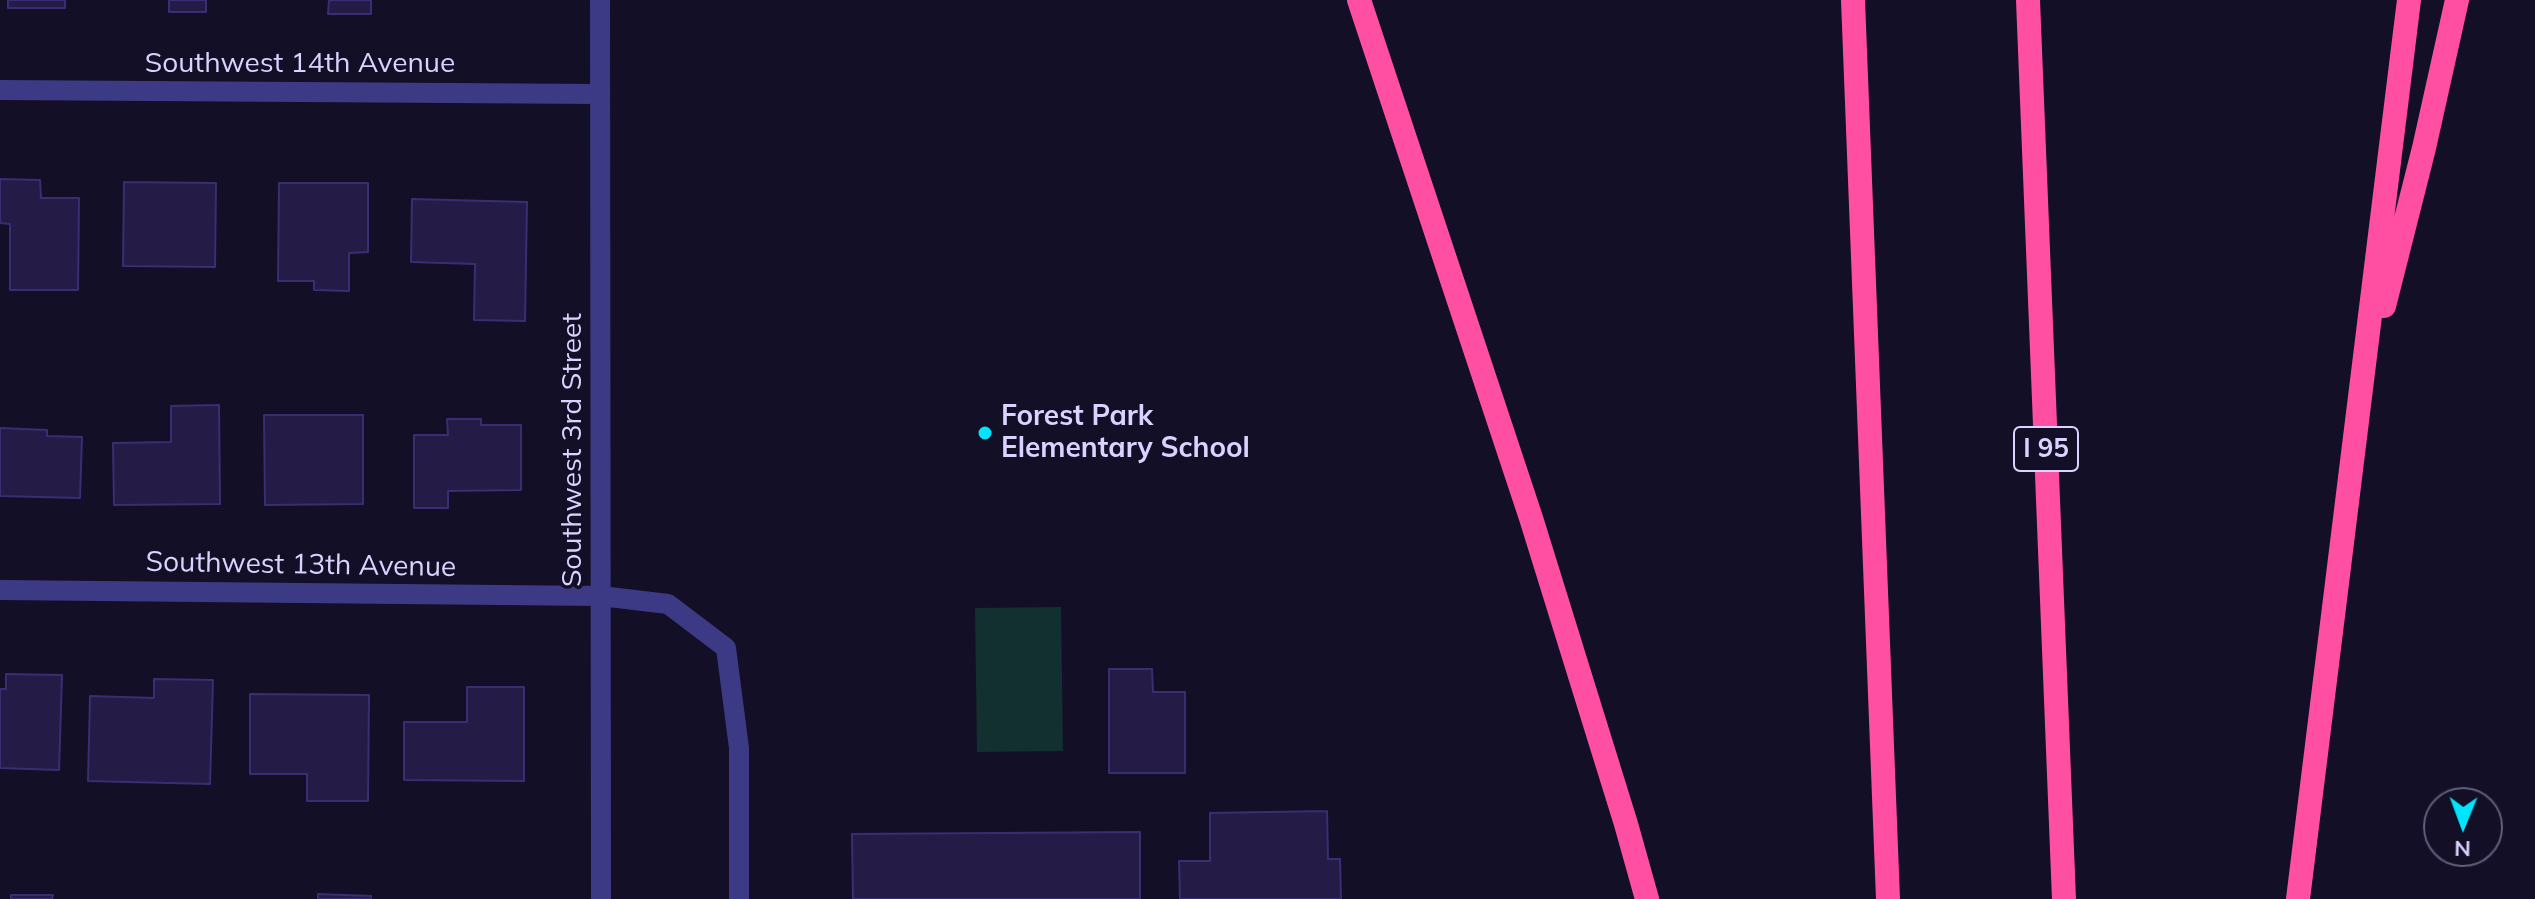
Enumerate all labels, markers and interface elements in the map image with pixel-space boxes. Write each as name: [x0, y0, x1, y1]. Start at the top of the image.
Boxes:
street label: Southwest 14th Avenue: [145, 47, 455, 81]
street label: Southwest 3rd Street: [556, 313, 590, 587]
place label: Forest Park Elementary School: [1001, 400, 1250, 466]
marker: Forest Park Elementary School: [976, 424, 994, 442]
road number: I 95: [2014, 427, 2078, 471]
street label: Southwest 13th Avenue: [145, 545, 457, 585]
north arrow: [2423, 787, 2503, 867]
text: N: [2454, 835, 2471, 863]

